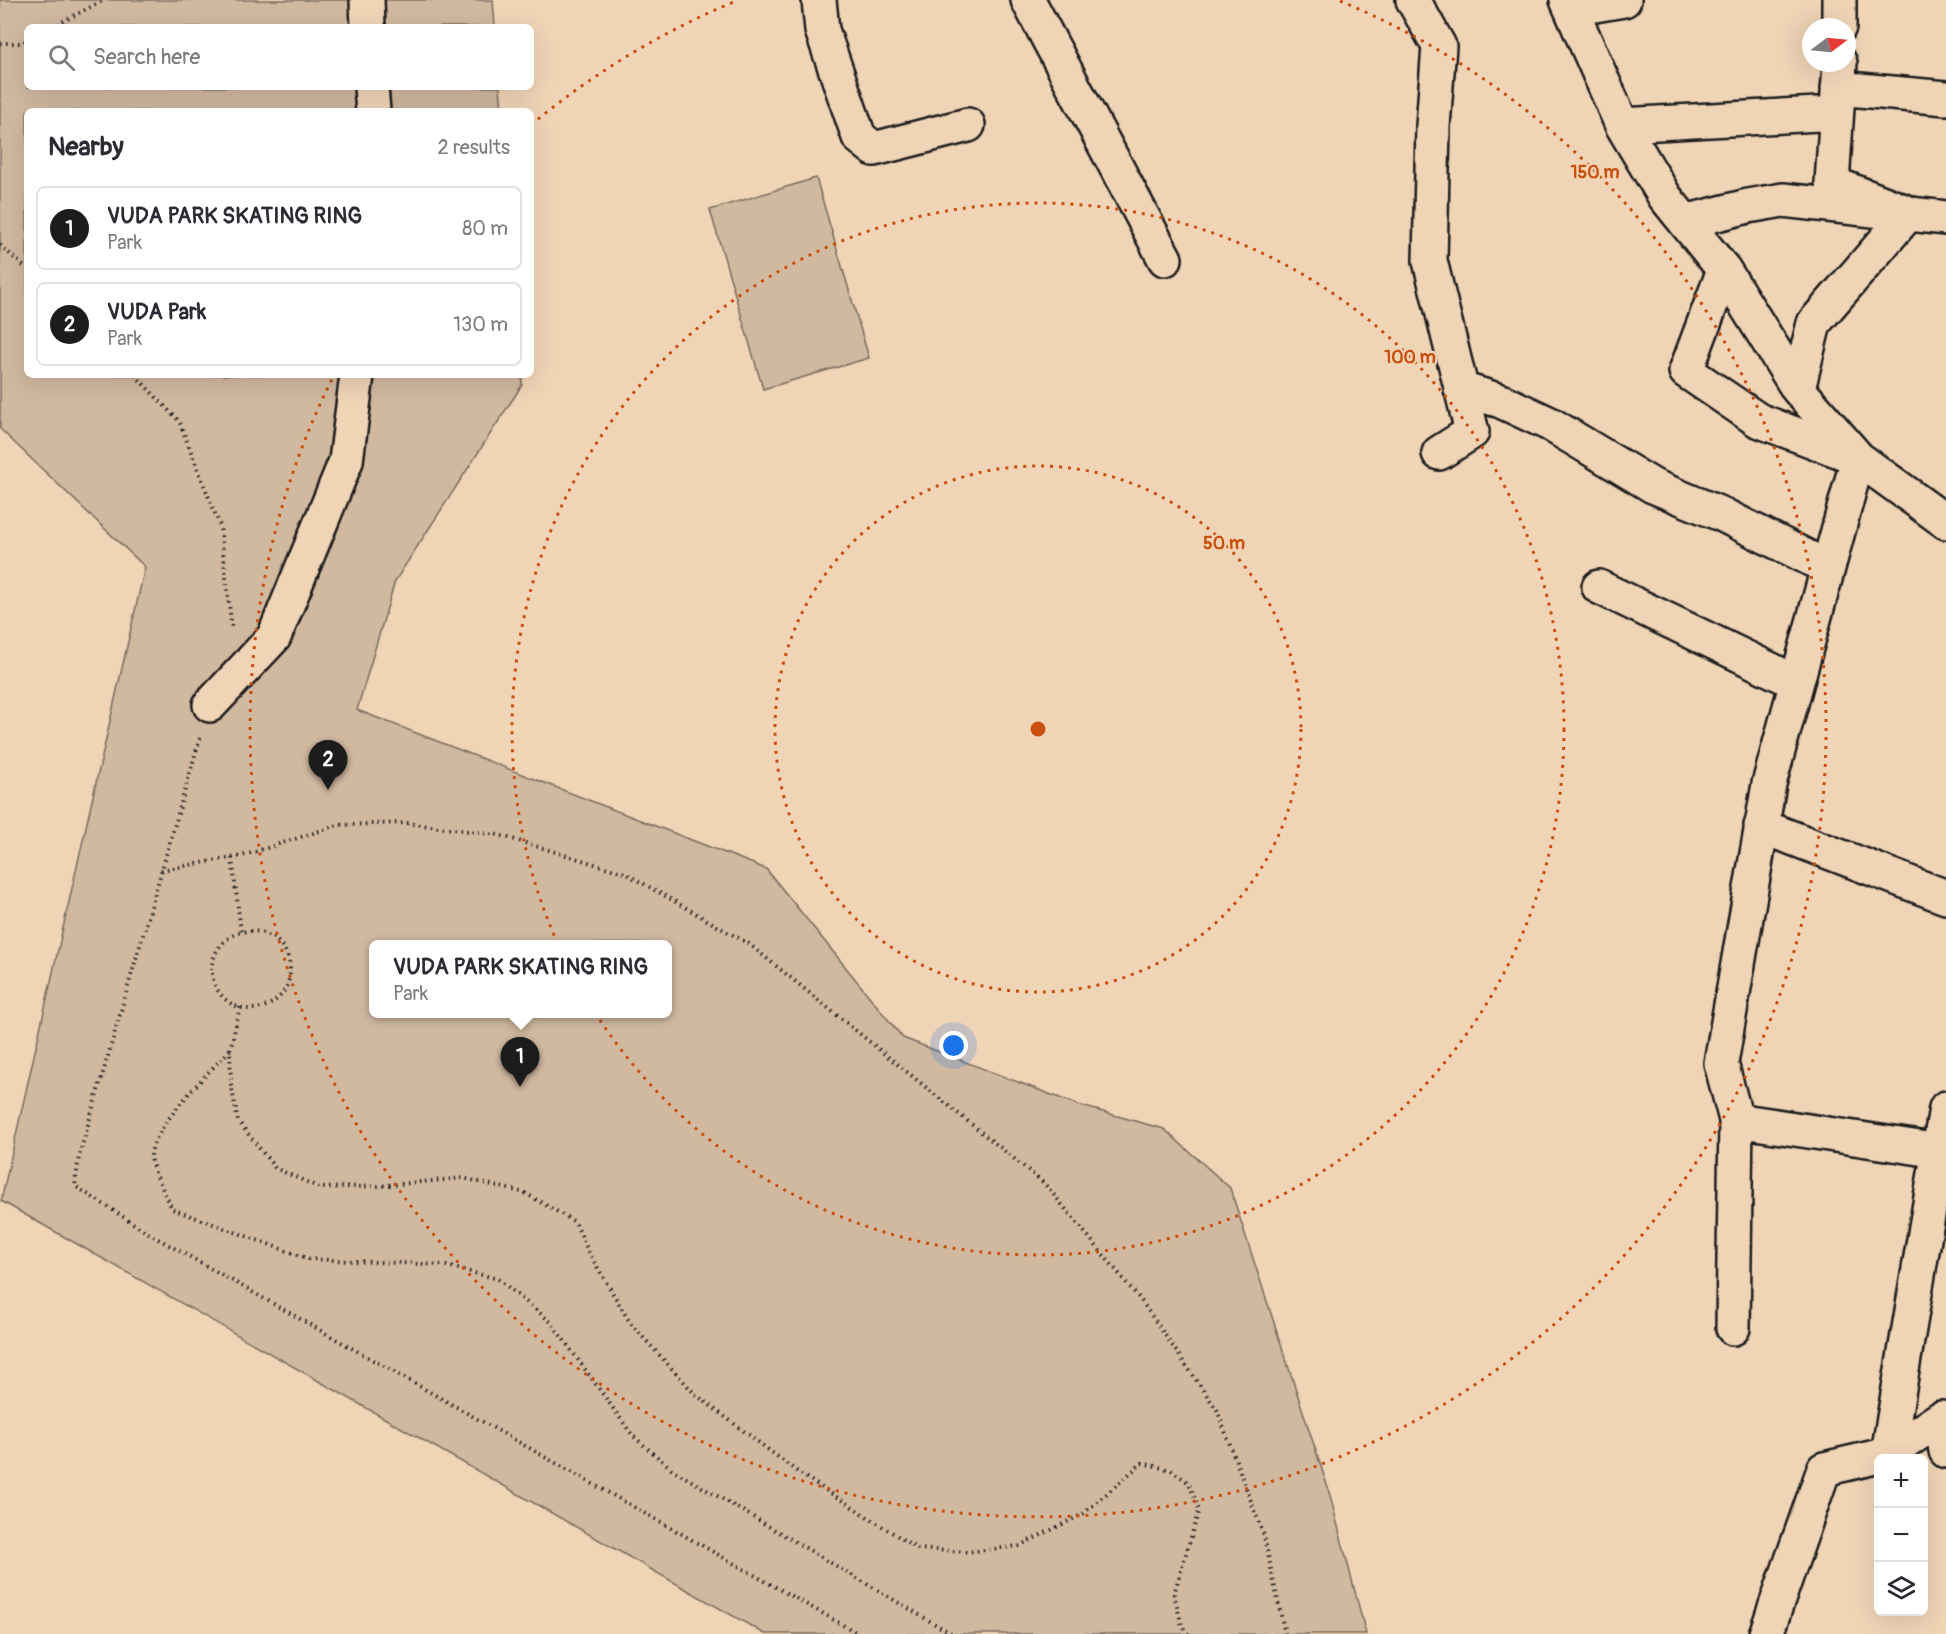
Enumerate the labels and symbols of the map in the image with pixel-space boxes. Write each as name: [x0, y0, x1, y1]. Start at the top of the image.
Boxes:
north arrow: [1802, 18, 1856, 72]
text: 150 m: [1571, 161, 1620, 184]
text: 100 m: [1384, 346, 1436, 369]
text: 50 m: [1203, 532, 1245, 555]
centre of rings: [1028, 719, 1048, 739]
pin: 2: [308, 740, 348, 790]
your location: [939, 1031, 968, 1060]
pin: 1: [500, 1038, 540, 1087]

